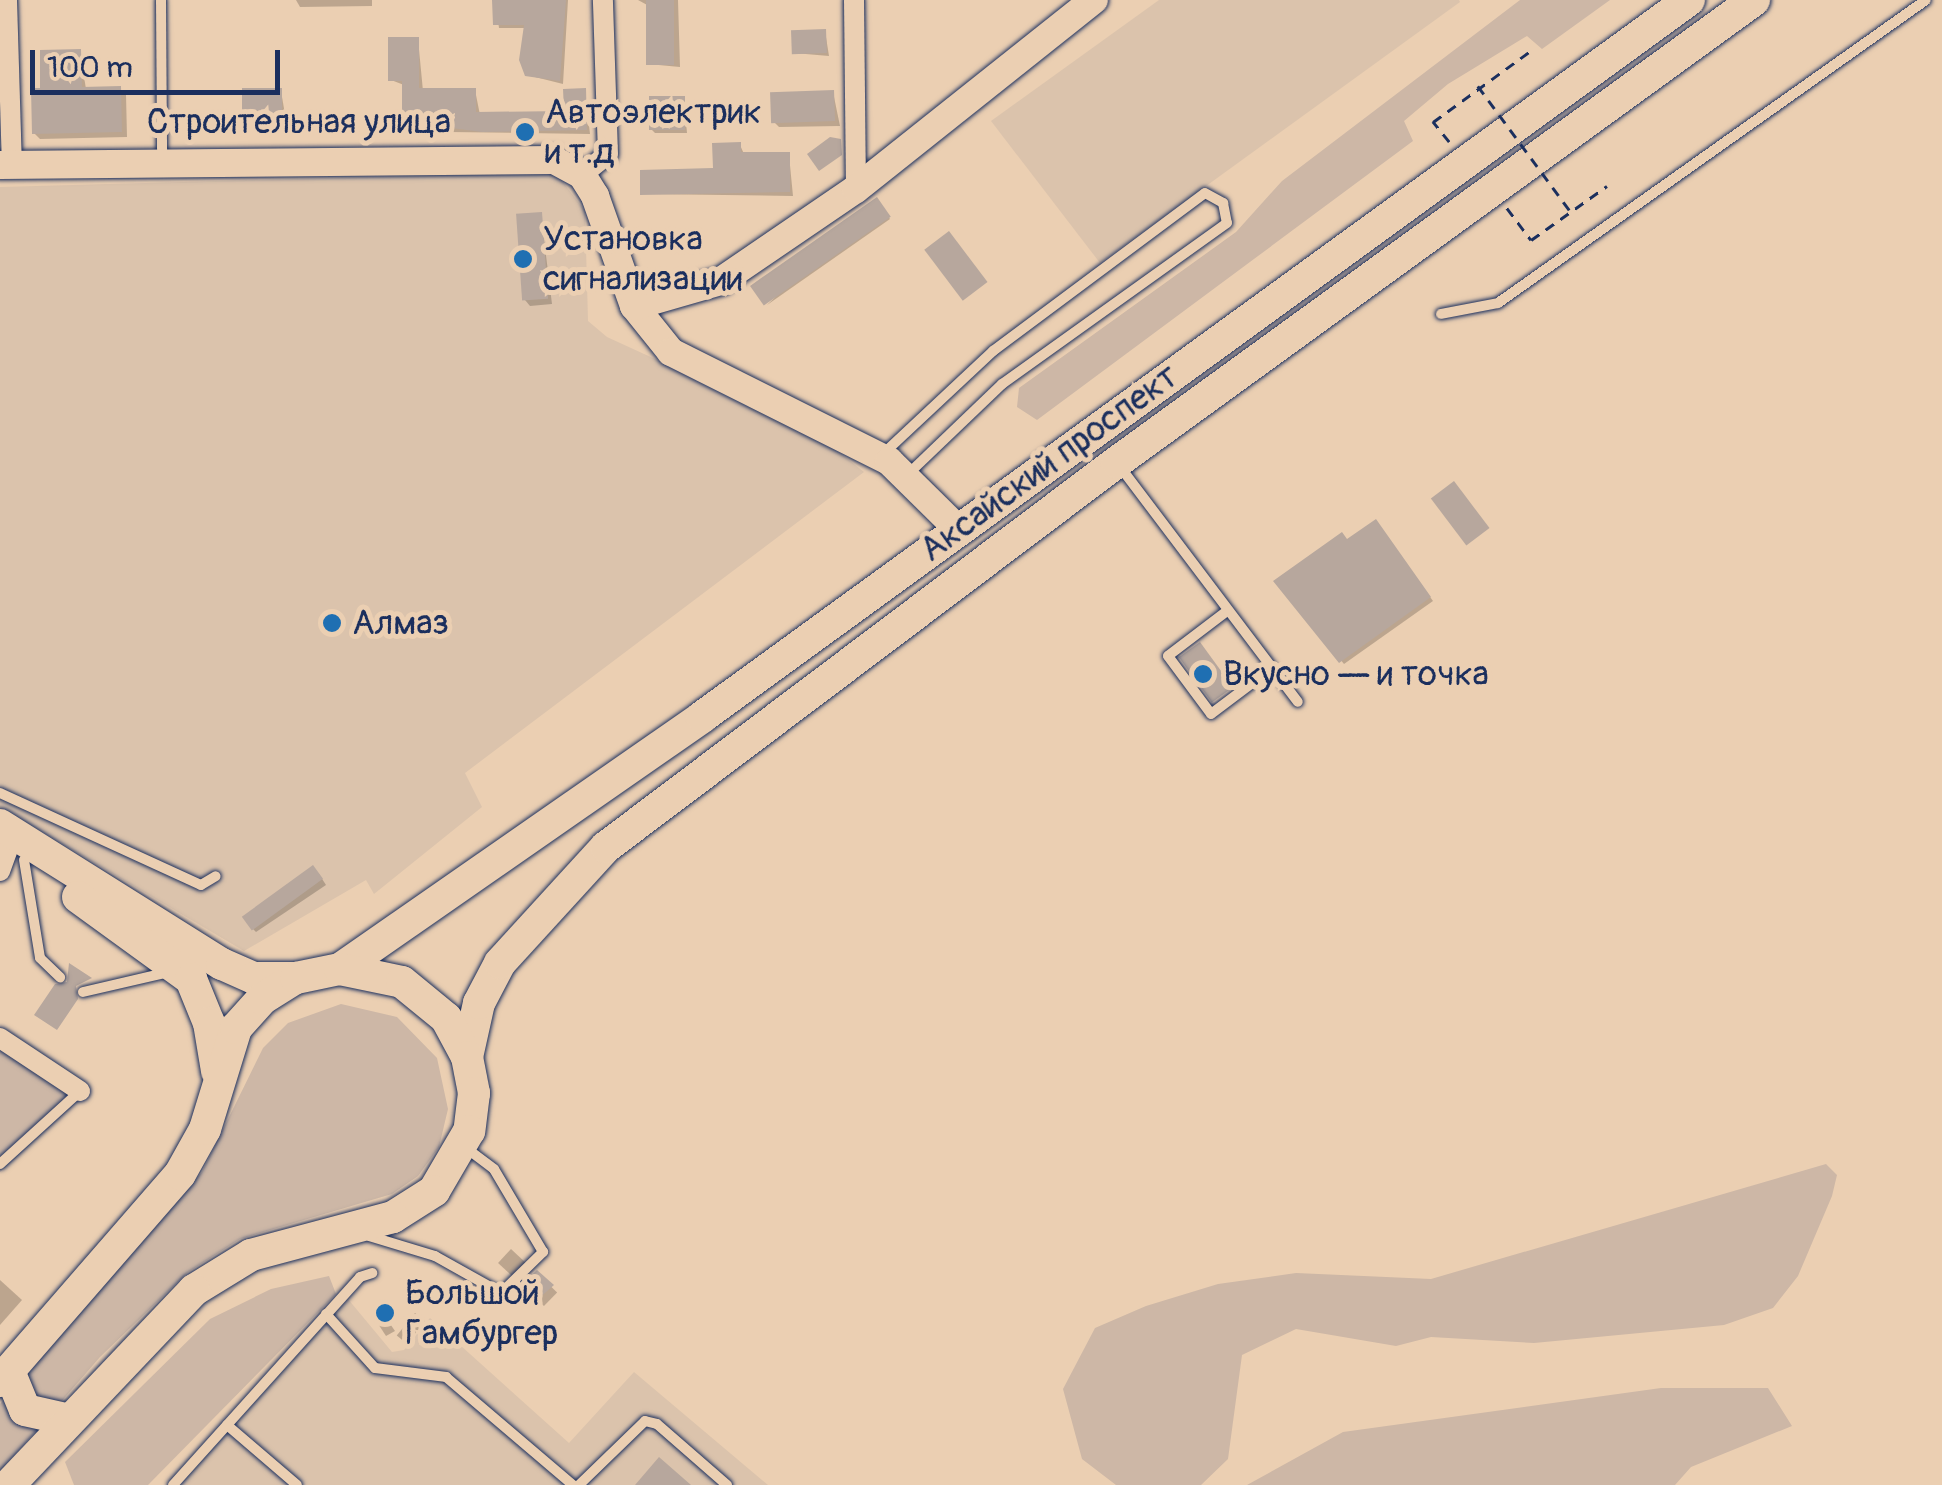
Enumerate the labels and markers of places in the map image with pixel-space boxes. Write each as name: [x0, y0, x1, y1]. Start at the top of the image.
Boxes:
place label: Автоэлектрик и т.д: [545, 91, 761, 173]
marker: Автоэлектрик и т.д: [514, 121, 536, 143]
place label: Установка сигнализации: [543, 218, 742, 300]
marker: Установка сигнализации: [512, 248, 534, 270]
place label: Алмаз: [352, 602, 449, 644]
marker: Алмаз: [321, 612, 343, 634]
place label: Вкусно — и точка: [1223, 653, 1489, 695]
marker: Вкусно — и точка: [1192, 663, 1214, 685]
place label: Большой Гамбургер: [405, 1272, 558, 1354]
marker: Большой Гамбургер: [374, 1302, 396, 1324]

